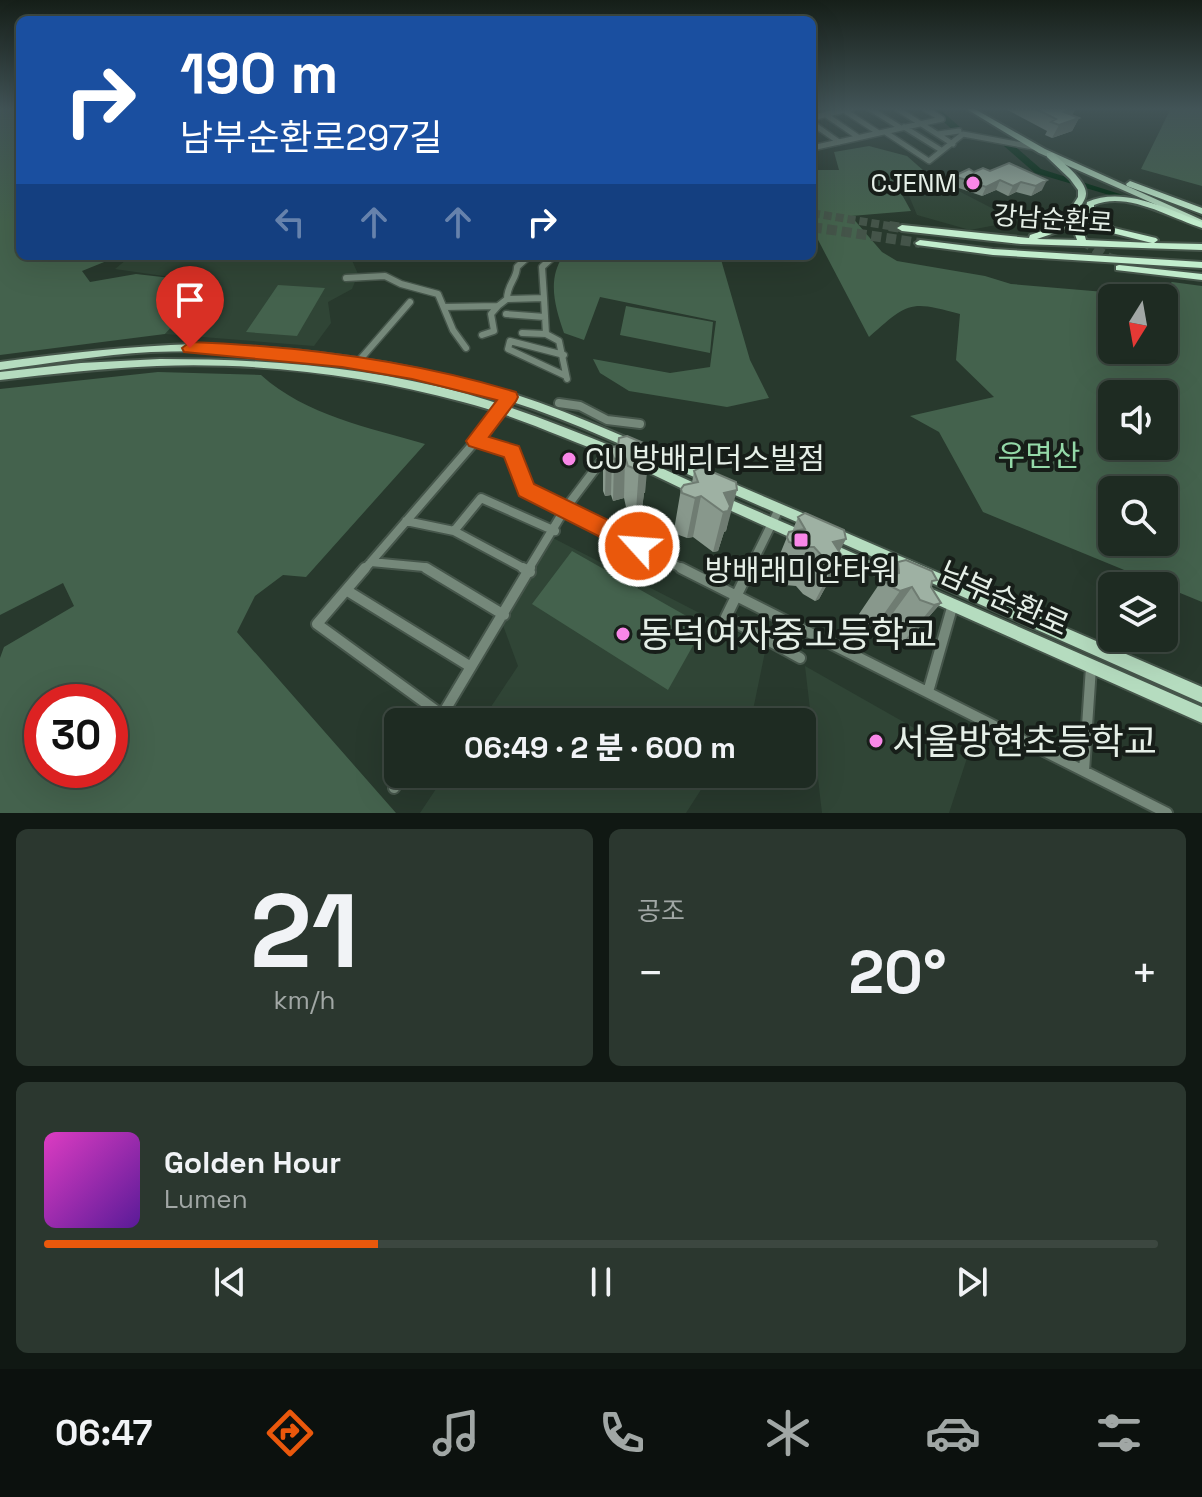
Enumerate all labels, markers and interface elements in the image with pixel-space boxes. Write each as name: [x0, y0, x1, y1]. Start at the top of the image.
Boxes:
text: 190 m: [180, 38, 338, 109]
icon: right: [48, 48, 152, 152]
text: 남부순환로297길: [180, 115, 442, 161]
place label: CJENM: [870, 166, 957, 200]
marker: CJENM: [964, 174, 982, 192]
street label: 강남순환로: [992, 198, 1114, 240]
icon: left: [268, 200, 312, 244]
icon: ahead: [352, 200, 396, 244]
icon: ahead: [436, 200, 480, 244]
icon: right: [520, 200, 564, 244]
pin: [156, 266, 224, 348]
icon: arrive: [168, 278, 212, 322]
north arrow: [1098, 284, 1178, 364]
map controls: [1098, 284, 1178, 652]
button: sound: [1098, 380, 1178, 460]
park label: 우면산: [998, 436, 1080, 475]
place label: CU 방배리더스빌점: [585, 439, 825, 478]
marker: CU 방배리더스빌점: [560, 450, 578, 468]
button: search: [1098, 476, 1178, 556]
position arrow: [597, 504, 681, 588]
marker: 방배래미안타워: [792, 531, 810, 549]
place label: 방배래미안타워: [704, 551, 898, 590]
street label: 남부순환로: [933, 553, 1075, 644]
button: layers: [1098, 572, 1178, 652]
place label: 동덕여자중고등학교: [639, 612, 937, 658]
marker: 동덕여자중고등학교: [614, 625, 632, 643]
speed limit sign: 30: [24, 684, 128, 788]
place label: 서울방현초등학교: [892, 719, 1157, 765]
text: 06:49 · 2 분 · 600 m: [464, 728, 736, 767]
marker: 서울방현초등학교: [867, 732, 885, 750]
text: 21: [250, 865, 359, 997]
text: 공조: [637, 894, 685, 928]
text: 20°: [848, 934, 947, 1011]
text: −: [637, 945, 664, 1001]
text: +: [1131, 945, 1158, 1001]
text: km/h: [274, 983, 335, 1017]
text: Golden Hour: [164, 1143, 341, 1182]
text: Lumen: [164, 1182, 248, 1216]
icon: previous: [208, 1260, 252, 1304]
icon: pause: [579, 1260, 623, 1304]
icon: next: [950, 1260, 994, 1304]
icon: directions: [262, 1405, 318, 1461]
icon: music: [428, 1405, 484, 1461]
icon: phone: [594, 1405, 650, 1461]
icon: climate: [760, 1405, 816, 1461]
icon: car: [925, 1405, 981, 1461]
icon: filters: [1091, 1405, 1147, 1461]
text: 06:47: [55, 1410, 153, 1456]

